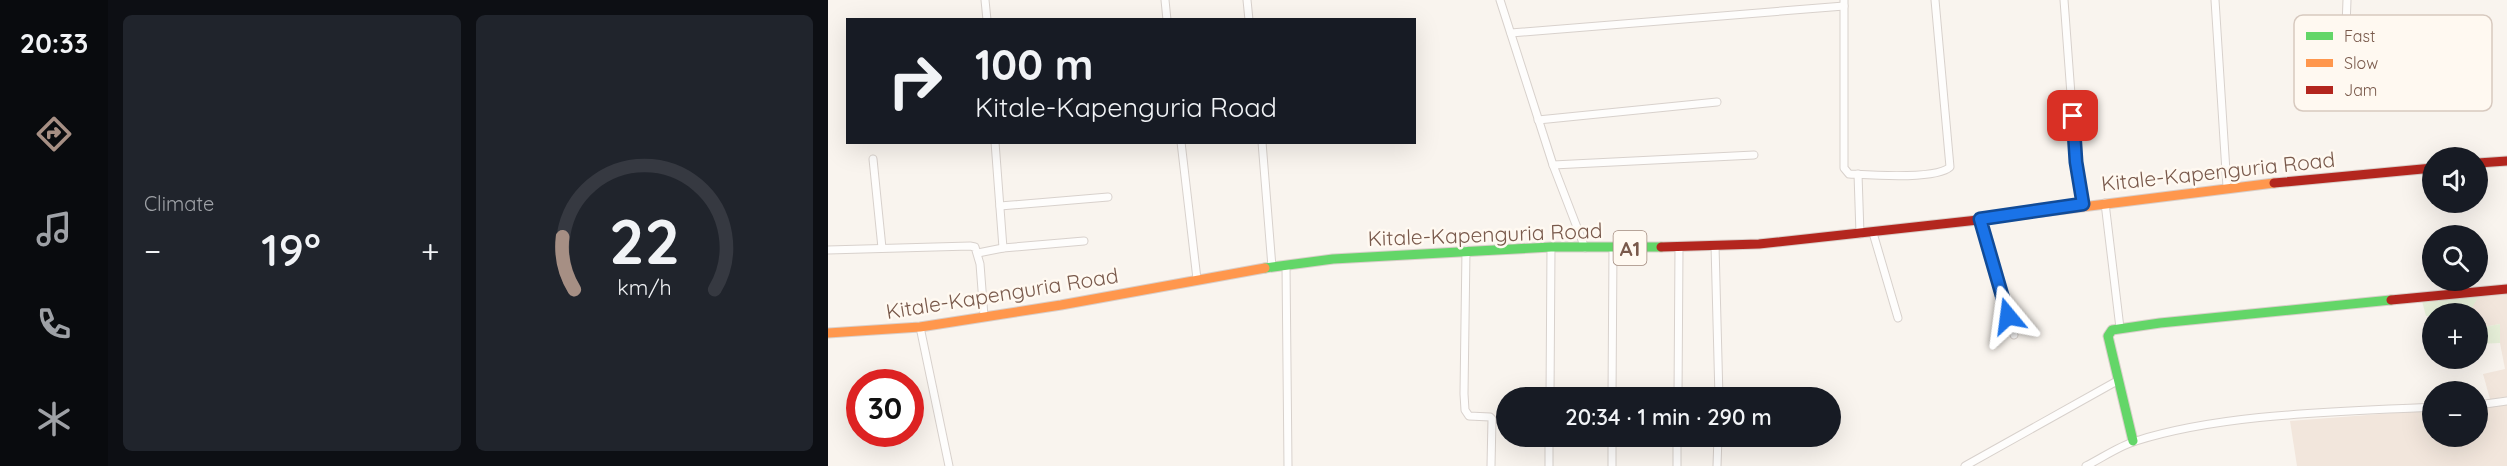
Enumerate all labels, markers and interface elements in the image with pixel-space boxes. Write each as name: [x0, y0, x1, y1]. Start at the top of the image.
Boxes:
legend: [2294, 15, 2492, 111]
text: 20:33: [20, 26, 88, 60]
text: Fast: [2344, 26, 2375, 46]
text: 100 m: [975, 38, 1093, 91]
icon: right: [876, 42, 954, 120]
text: Slow: [2344, 53, 2378, 73]
text: Jam: [2344, 80, 2377, 100]
text: Kitale-Kapenguria Road: [975, 90, 1277, 124]
pin: [2047, 90, 2098, 141]
icon: arrive: [2056, 99, 2089, 132]
icon: directions: [33, 113, 75, 155]
street label: Kitale-Kapenguria Road: [2100, 146, 2336, 196]
map controls: [2422, 147, 2488, 447]
button: sound: [2422, 147, 2488, 213]
text: Climate: [144, 191, 214, 216]
text: 22: [609, 202, 680, 280]
icon: music: [33, 208, 75, 250]
street label: Kitale-Kapenguria Road: [1367, 217, 1603, 251]
text: 19°: [261, 221, 321, 277]
button: search: [2422, 225, 2488, 291]
text: −: [144, 230, 161, 271]
text: +: [421, 230, 439, 271]
road number: A1: [1614, 231, 1646, 265]
street label: Kitale-Kapenguria Road: [884, 262, 1120, 324]
text: km/h: [617, 274, 671, 300]
position arrow: [1976, 284, 2040, 348]
icon: phone: [33, 303, 75, 345]
button: +: [2422, 303, 2488, 369]
speed limit sign: 30: [846, 369, 924, 447]
button: −: [2422, 381, 2488, 447]
icon: climate: [33, 398, 75, 440]
text: 20:34 · 1 min · 290 m: [1565, 403, 1772, 431]

